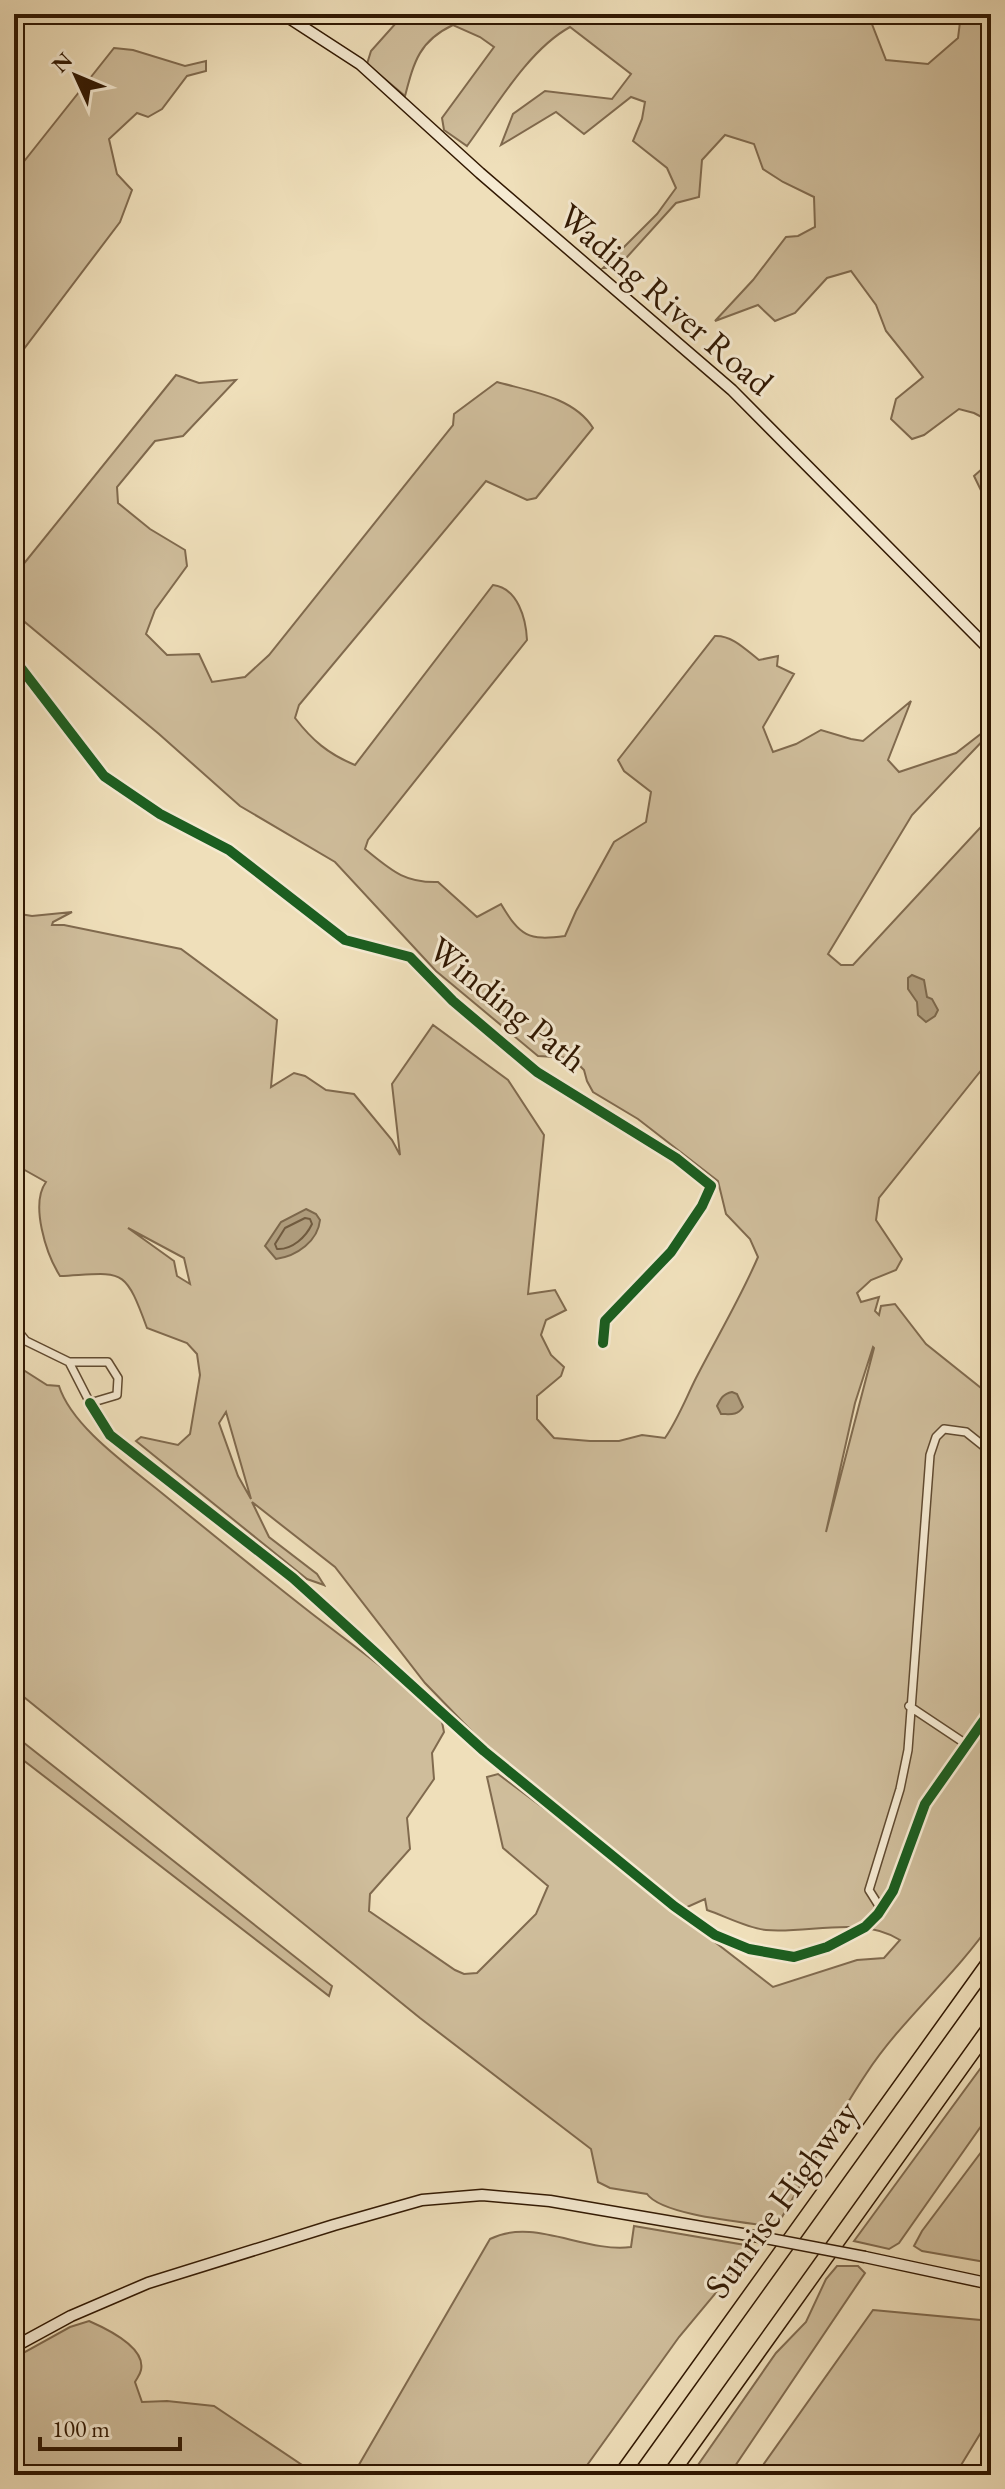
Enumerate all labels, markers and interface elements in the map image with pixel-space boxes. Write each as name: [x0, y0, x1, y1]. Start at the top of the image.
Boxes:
north arrow: [36, 36, 116, 116]
text: N: [45, 46, 79, 79]
street label: Wading River Road: [548, 192, 784, 406]
street label: Winding Path: [419, 926, 597, 1082]
street label: Sunrise Highway: [693, 2091, 869, 2307]
scale bar: [40, 2401, 180, 2451]
text: 100 m: [52, 2413, 110, 2444]

